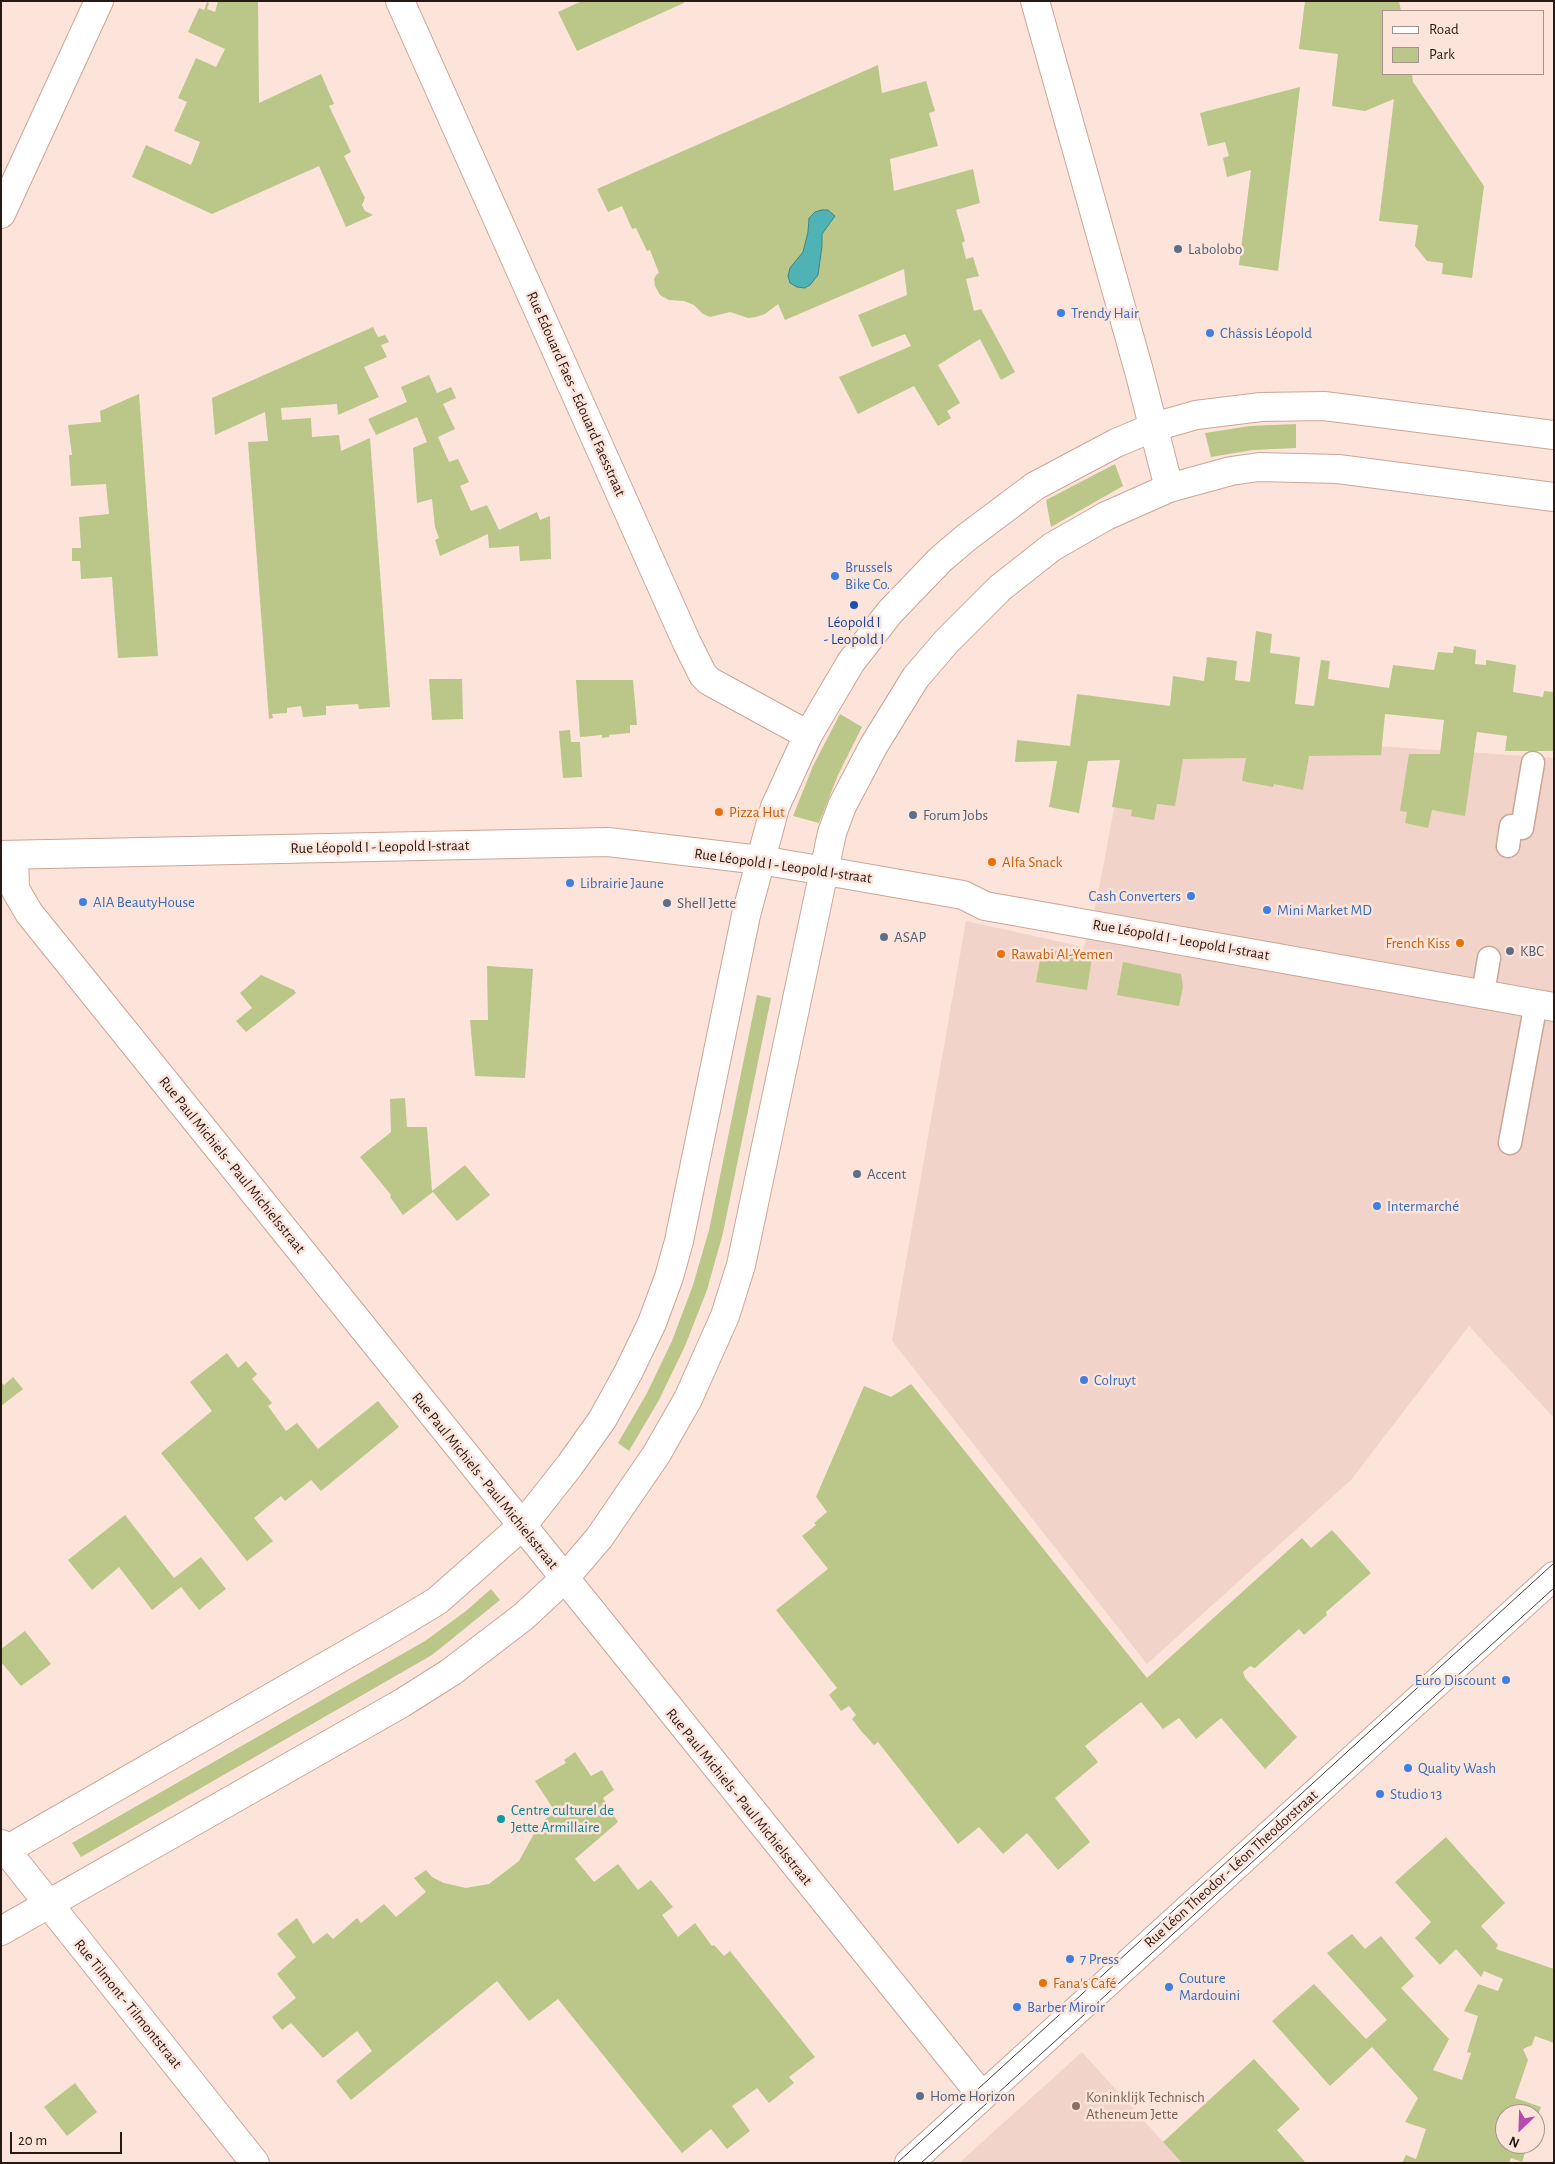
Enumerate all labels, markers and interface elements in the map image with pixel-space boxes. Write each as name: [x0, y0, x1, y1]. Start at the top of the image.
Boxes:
legend: [1382, 10, 1545, 75]
text: Road: [1429, 22, 1459, 37]
text: Park: [1429, 47, 1455, 62]
place label: Labolobo: [1188, 240, 1242, 258]
marker: Labolobo: [1172, 243, 1184, 255]
street label: Rue Edouard Faes - Edouard Faesstraat: [523, 289, 629, 499]
place label: Trendy Hair: [1071, 304, 1139, 322]
marker: Trendy Hair: [1055, 307, 1067, 319]
place label: Châssis Léopold: [1220, 324, 1312, 342]
marker: Châssis Léopold: [1204, 327, 1216, 339]
place label: Brussels Bike Co.: [845, 558, 893, 593]
marker: Brussels Bike Co.: [829, 570, 841, 582]
marker: Léopold I - Leopold I: [848, 599, 860, 611]
place label: Léopold I - Leopold I: [824, 613, 884, 648]
place label: Pizza Hut: [729, 803, 785, 821]
marker: Pizza Hut: [713, 806, 725, 818]
place label: Forum Jobs: [923, 806, 988, 824]
marker: Forum Jobs: [907, 809, 919, 821]
street label: Rue Léopold I - Leopold I-straat: [290, 836, 470, 858]
street label: Rue Léopold I - Leopold I-straat: [693, 845, 873, 887]
place label: Alfa Snack: [1002, 853, 1062, 871]
marker: Alfa Snack: [986, 856, 998, 868]
place label: Librairie Jaune: [580, 874, 664, 892]
marker: Librairie Jaune: [564, 877, 576, 889]
place label: Cash Converters: [1088, 887, 1181, 905]
marker: Cash Converters: [1185, 890, 1197, 902]
place label: AIA BeautyHouse: [93, 893, 195, 911]
place label: Shell Jette: [677, 894, 736, 912]
marker: AIA BeautyHouse: [77, 896, 89, 908]
marker: Shell Jette: [661, 897, 673, 909]
place label: Mini Market MD: [1277, 901, 1372, 919]
marker: Mini Market MD: [1261, 904, 1273, 916]
street label: Rue Léopold I - Leopold I-straat: [1091, 916, 1271, 964]
place label: ASAP: [894, 928, 926, 946]
marker: ASAP: [878, 931, 890, 943]
place label: French Kiss: [1386, 934, 1450, 952]
marker: French Kiss: [1454, 937, 1466, 949]
place label: KBC: [1520, 942, 1544, 960]
place label: Rawabi Al-Yemen: [1011, 945, 1113, 963]
marker: KBC: [1504, 945, 1516, 957]
marker: Rawabi Al-Yemen: [995, 948, 1007, 960]
street label: Rue Paul Michiels - Paul Michielsstraat: [155, 1073, 309, 1257]
place label: Accent: [867, 1165, 906, 1183]
marker: Accent: [851, 1168, 863, 1180]
place label: Intermarché: [1387, 1197, 1459, 1215]
marker: Intermarché: [1371, 1200, 1383, 1212]
place label: Colruyt: [1094, 1371, 1136, 1389]
marker: Colruyt: [1078, 1374, 1090, 1386]
street label: Rue Paul Michiels - Paul Michielsstraat: [408, 1389, 562, 1573]
place label: Euro Discount: [1415, 1671, 1496, 1689]
marker: Euro Discount: [1500, 1674, 1512, 1686]
street label: Rue Paul Michiels - Paul Michielsstraat: [662, 1705, 816, 1889]
place label: Quality Wash: [1418, 1759, 1496, 1777]
marker: Quality Wash: [1402, 1762, 1414, 1774]
place label: Studio 13: [1390, 1785, 1442, 1803]
street label: Rue Léon Theodor - Léon Theodorstraat: [1141, 1786, 1321, 1952]
marker: Studio 13: [1374, 1788, 1386, 1800]
place label: Centre culturel de Jette Armillaire: [511, 1801, 614, 1836]
marker: Centre culturel de Jette Armillaire: [495, 1813, 507, 1825]
street label: Rue Tilmont - Tilmontstraat: [70, 1936, 186, 2072]
place label: 7 Press: [1080, 1950, 1119, 1968]
marker: 7 Press: [1064, 1953, 1076, 1965]
place label: Couture Mardouini: [1179, 1969, 1240, 2004]
place label: Fana's Café: [1053, 1974, 1116, 1992]
marker: Fana's Café: [1037, 1977, 1049, 1989]
marker: Couture Mardouini: [1163, 1981, 1175, 1993]
place label: Barber Miroir: [1027, 1998, 1105, 2016]
marker: Barber Miroir: [1011, 2001, 1023, 2013]
place label: Home Horizon: [930, 2087, 1015, 2105]
place label: Koninklijk Technisch Atheneum Jette: [1086, 2088, 1205, 2123]
marker: Home Horizon: [914, 2090, 926, 2102]
marker: Koninklijk Technisch Atheneum Jette: [1070, 2100, 1082, 2112]
north arrow: [1495, 2104, 1545, 2154]
scale bar: [12, 2122, 125, 2154]
text: 20 m: [18, 2133, 47, 2148]
text: N: [1507, 2133, 1522, 2150]

